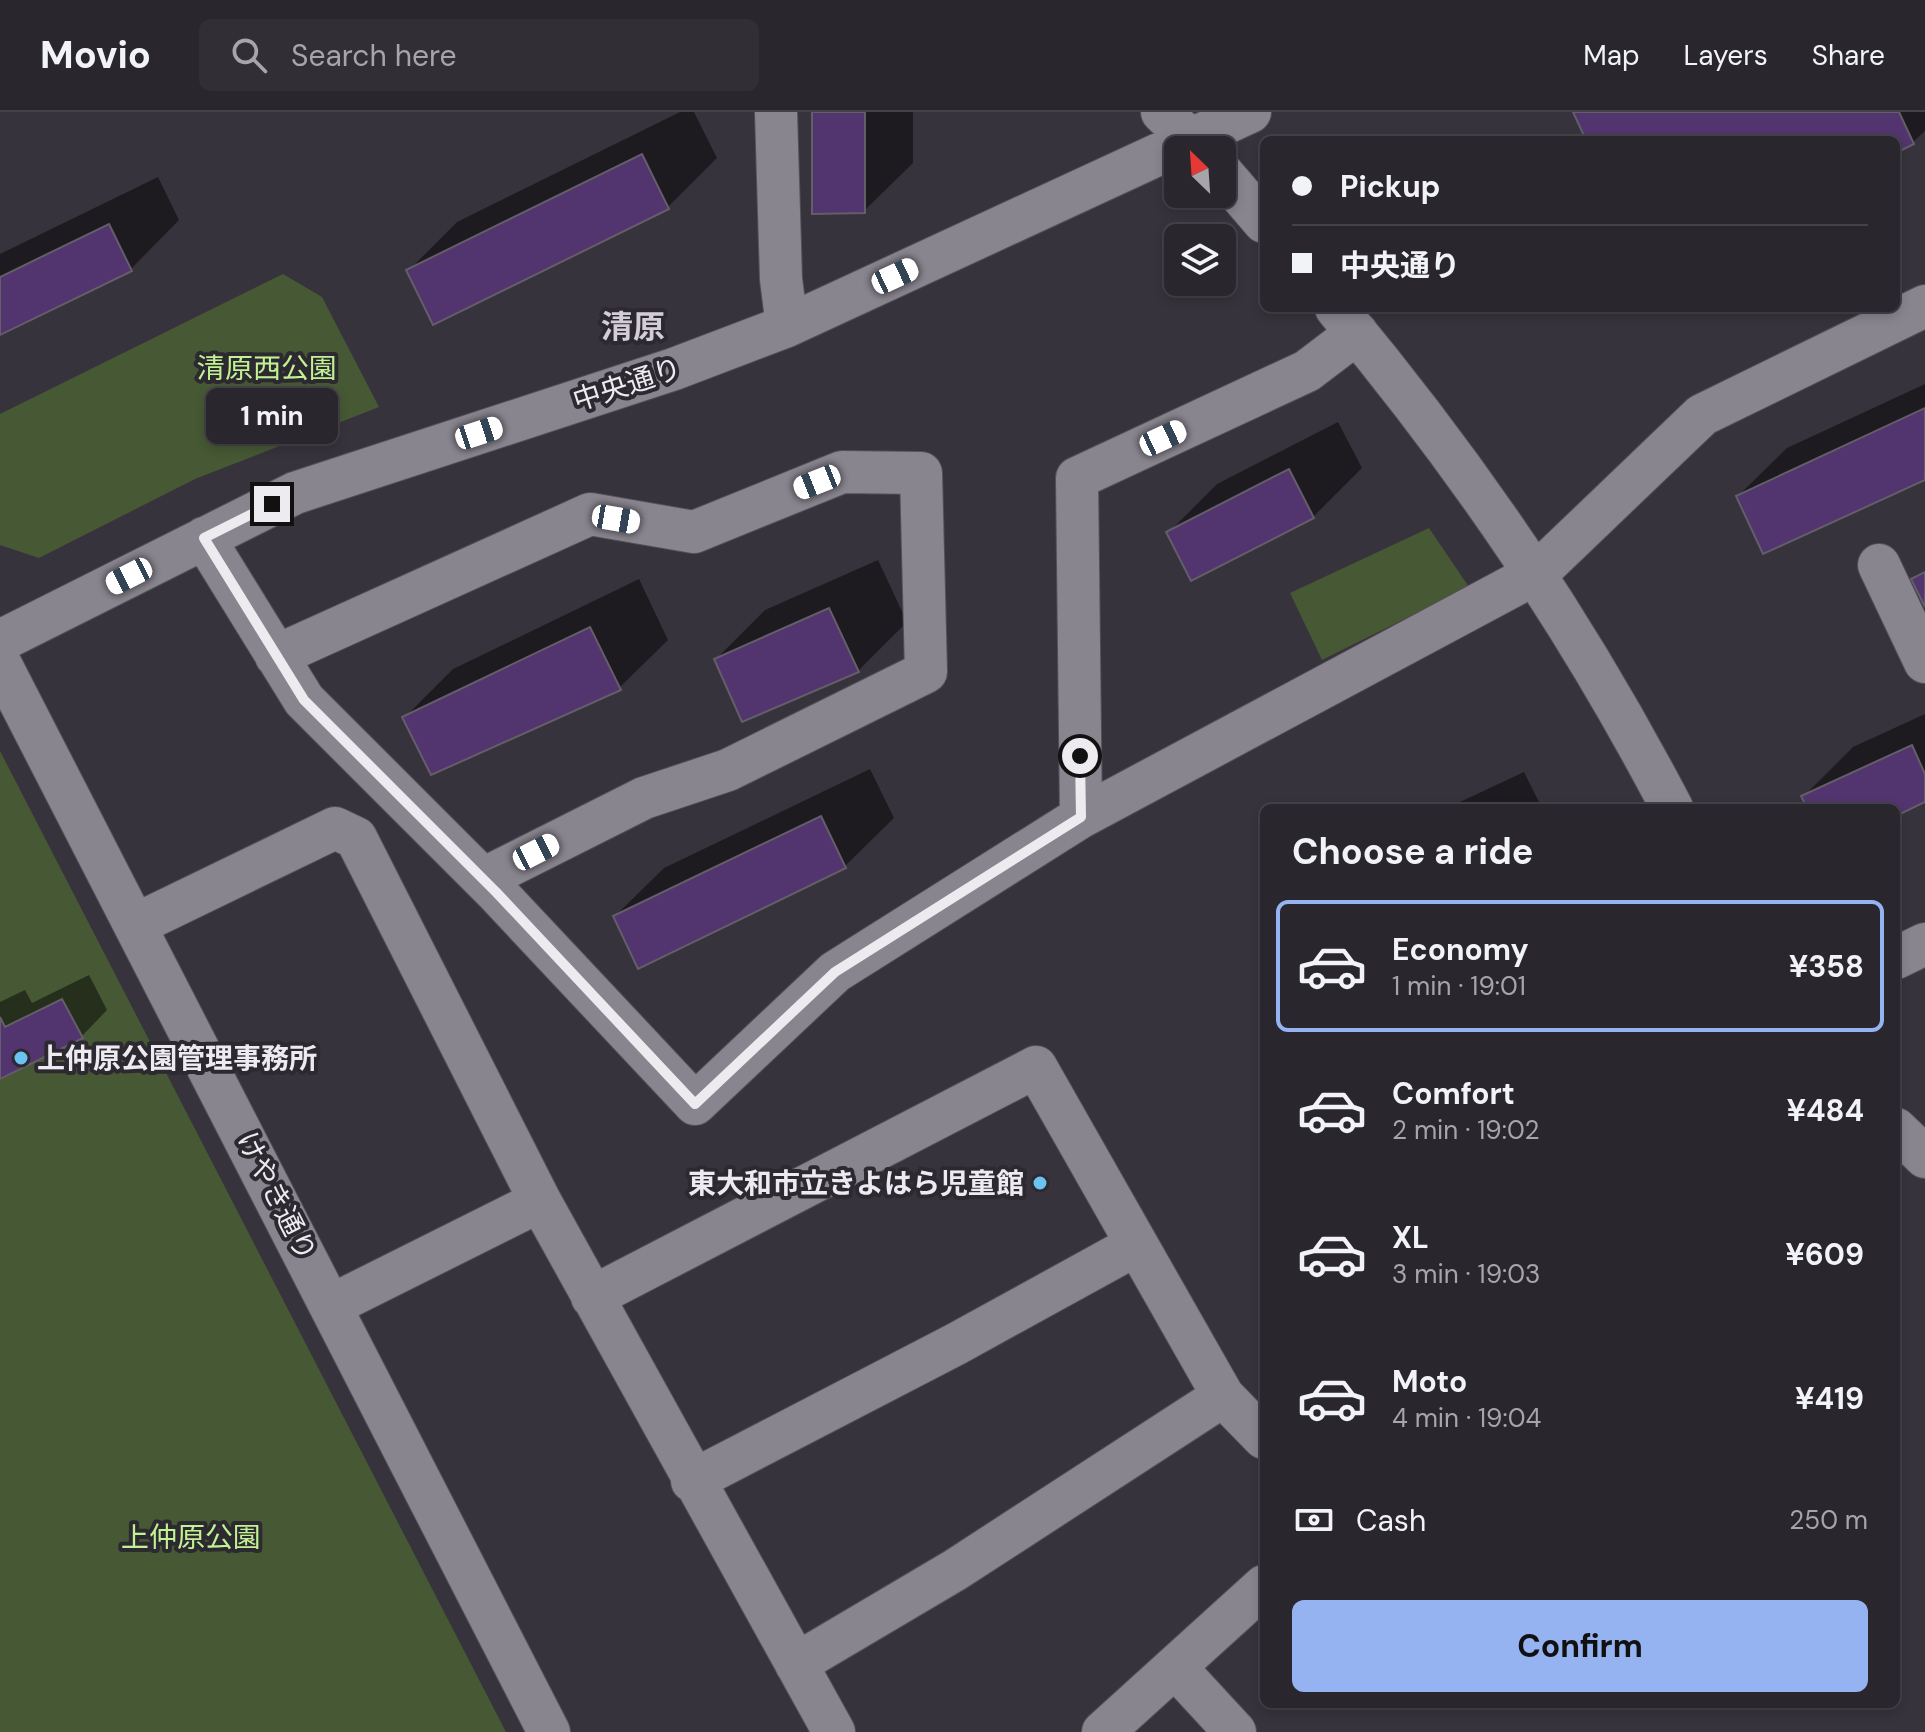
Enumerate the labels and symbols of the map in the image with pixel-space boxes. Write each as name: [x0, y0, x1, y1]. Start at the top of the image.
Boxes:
north arrow: [1164, 136, 1236, 208]
car: [868, 255, 922, 297]
district label: 清原: [601, 306, 665, 348]
park label: 清原西公園: [197, 350, 337, 387]
street label: 中央通り: [568, 350, 686, 419]
callout: 1 min: [206, 388, 338, 444]
car: [452, 414, 506, 452]
car: [1136, 417, 1190, 459]
car: [790, 462, 844, 502]
route end: [254, 486, 290, 522]
car: [590, 503, 642, 535]
car: [102, 554, 156, 598]
route start: [1062, 738, 1098, 774]
car: [509, 830, 563, 874]
place label: 上仲原公園管理事務所: [37, 1040, 317, 1077]
marker: 上仲原公園管理事務所: [12, 1049, 30, 1067]
street label: けやき通り: [228, 1125, 325, 1267]
place label: 東大和市立きよはら児童館: [688, 1165, 1024, 1202]
marker: 東大和市立きよはら児童館: [1031, 1174, 1049, 1192]
park label: 上仲原公園: [121, 1519, 261, 1556]

